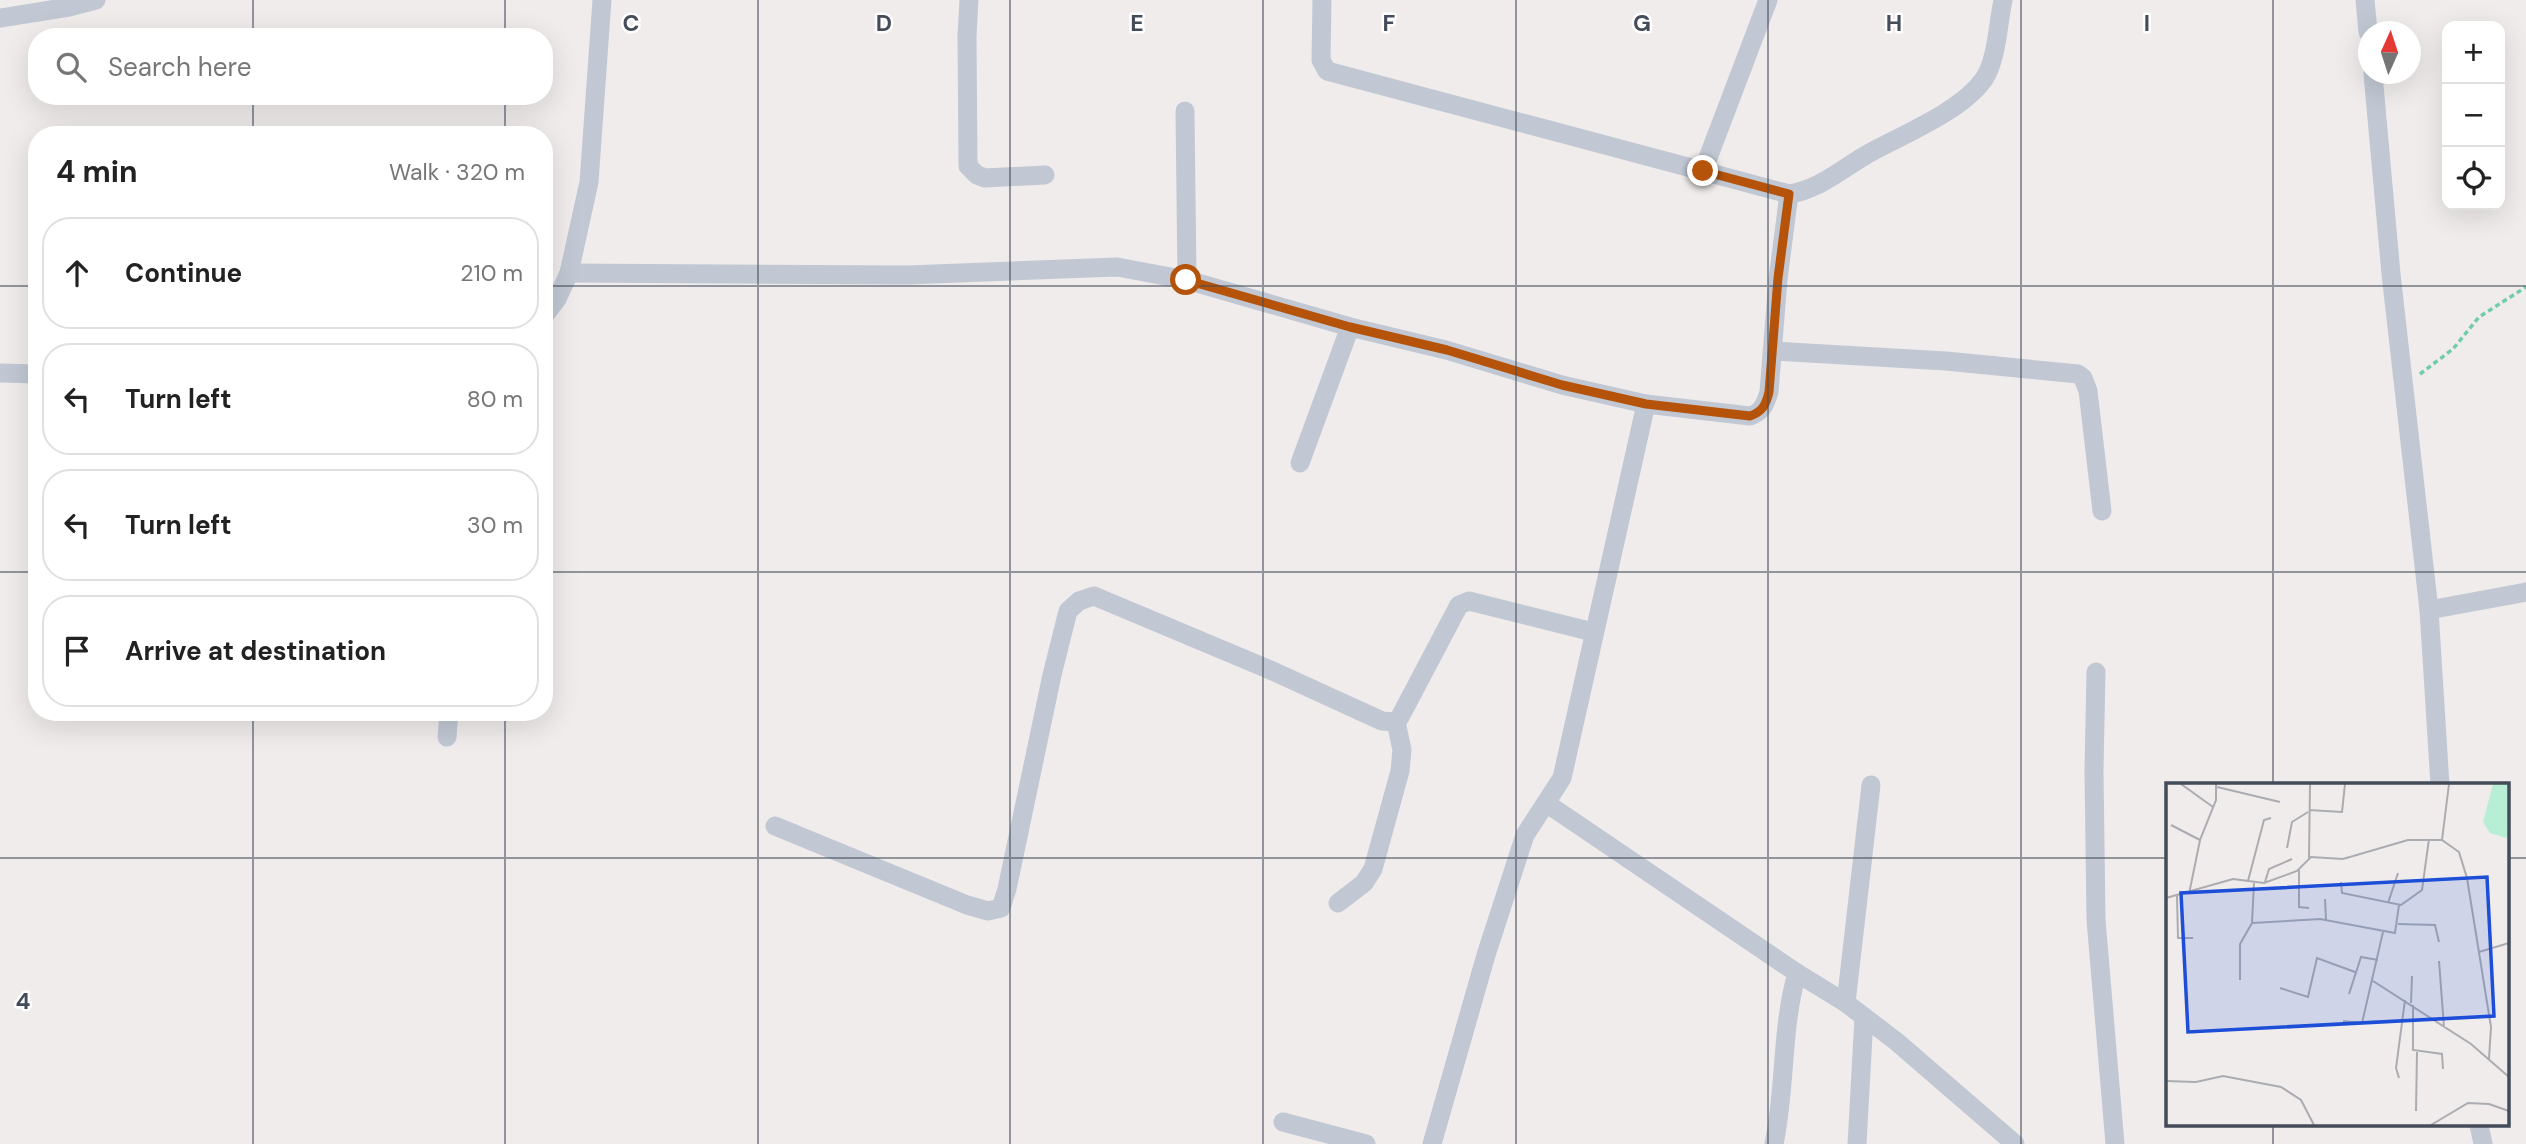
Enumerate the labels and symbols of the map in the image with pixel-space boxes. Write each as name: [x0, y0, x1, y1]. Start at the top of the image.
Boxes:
text: C: [623, 8, 639, 38]
text: D: [876, 8, 892, 38]
text: E: [1130, 8, 1144, 38]
text: F: [1383, 8, 1396, 38]
text: G: [1633, 8, 1651, 38]
text: H: [1886, 8, 1902, 38]
text: I: [2144, 8, 2150, 38]
north arrow: [2358, 21, 2421, 84]
route end: [1687, 155, 1718, 186]
route start: [1170, 264, 1201, 295]
inset map: [2166, 783, 2508, 1126]
text: 4: [16, 986, 31, 1016]

